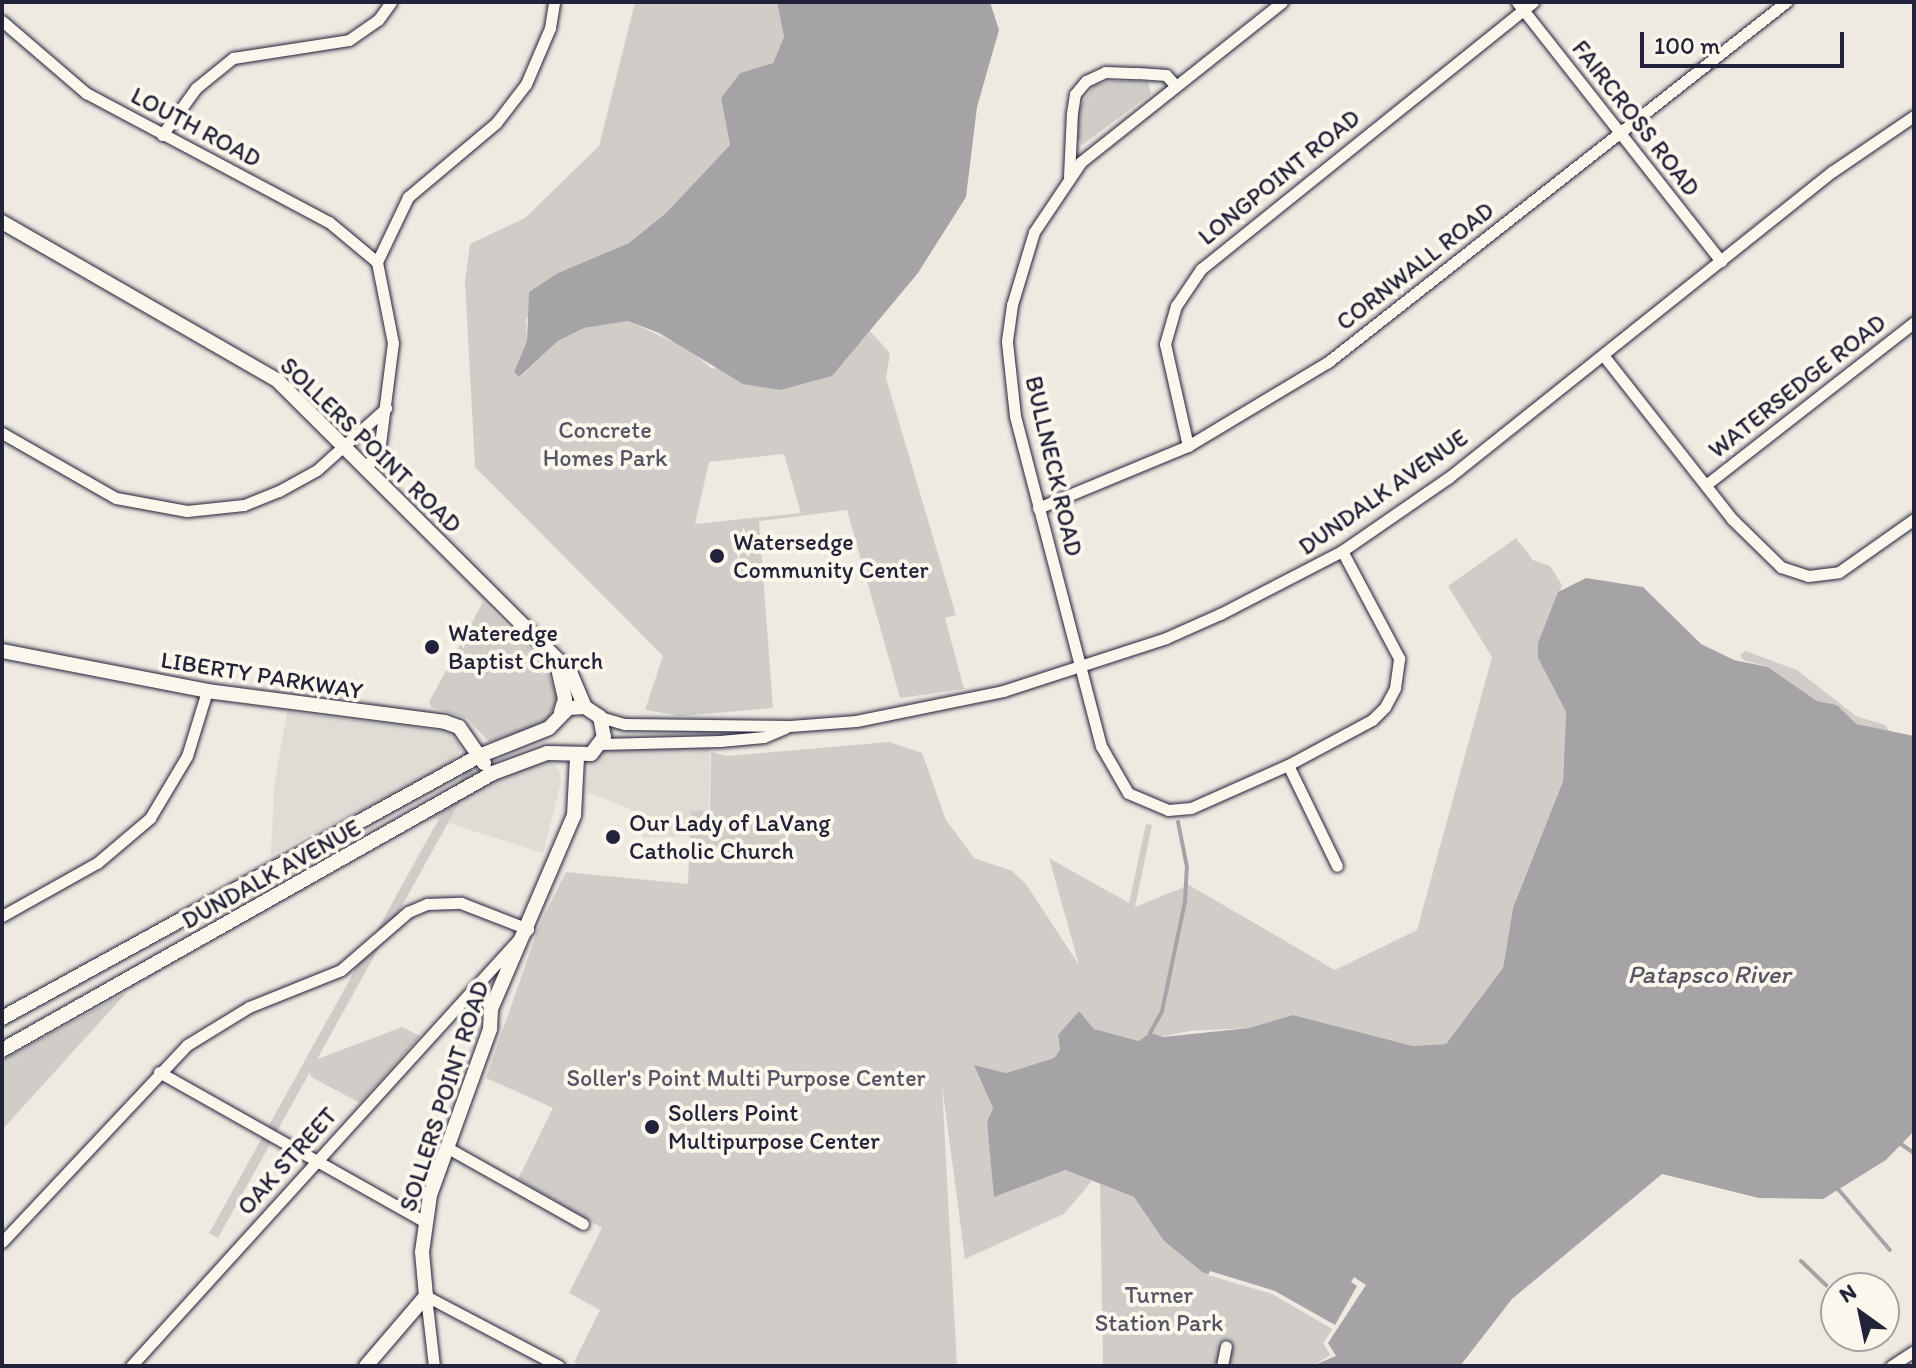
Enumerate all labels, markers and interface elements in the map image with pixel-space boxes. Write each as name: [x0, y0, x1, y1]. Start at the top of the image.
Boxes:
scale bar: [1644, 16, 1848, 66]
text: 100 m: [1654, 31, 1720, 60]
street label: FAIRCROSS ROAD: [1566, 34, 1706, 202]
street label: LOUTH ROAD: [126, 81, 266, 173]
street label: LONGPOINT ROAD: [1192, 103, 1366, 251]
street label: CORNWALL ROAD: [1331, 196, 1499, 336]
street label: WATERSEDGE ROAD: [1703, 308, 1891, 464]
street label: SOLLERS POINT ROAD: [276, 352, 466, 538]
street label: BULLNECK ROAD: [1019, 373, 1089, 559]
park label: Concrete Homes Park: [543, 416, 667, 472]
street label: DUNDALK AVENUE: [1293, 423, 1473, 561]
place label: Watersedge Community Center: [733, 528, 929, 584]
marker: Watersedge Community Center: [708, 547, 726, 565]
place label: Wateredge Baptist Church: [448, 619, 604, 675]
marker: Wateredge Baptist Church: [423, 638, 441, 656]
street label: LIBERTY PARKWAY: [158, 645, 366, 705]
place label: Our Lady of LaVang Catholic Church: [629, 809, 832, 865]
street label: DUNDALK AVENUE: [177, 813, 365, 935]
marker: Our Lady of LaVang Catholic Church: [604, 828, 622, 846]
water label: Patapsco River: [1628, 959, 1790, 991]
street label: SOLLERS POINT ROAD: [394, 979, 494, 1213]
park label: Soller's Point Multi Purpose Center: [567, 1064, 925, 1092]
place label: Sollers Point Multipurpose Center: [668, 1099, 880, 1155]
street label: OAK STREET: [231, 1101, 343, 1221]
marker: Sollers Point Multipurpose Center: [643, 1118, 661, 1136]
north arrow: [1820, 1272, 1900, 1352]
text: N: [1834, 1278, 1861, 1309]
park label: Turner Station Park: [1095, 1281, 1223, 1337]

